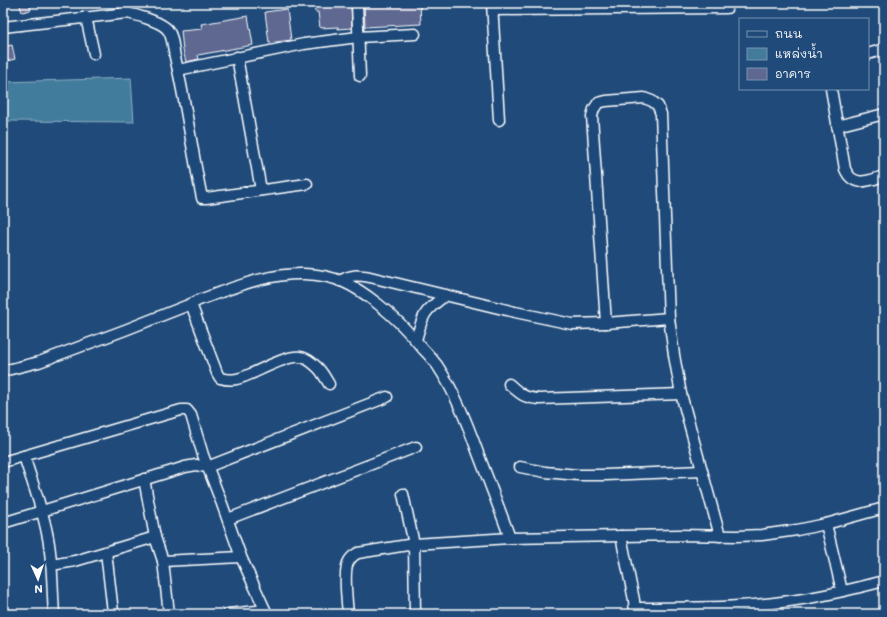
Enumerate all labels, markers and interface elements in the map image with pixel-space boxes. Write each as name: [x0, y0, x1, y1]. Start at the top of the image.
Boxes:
legend: [739, 18, 869, 90]
text: ถนน: [775, 25, 803, 41]
text: แหล่งน้ำ: [775, 43, 823, 61]
text: อาคาร: [775, 65, 811, 81]
north arrow: [18, 559, 58, 599]
text: N: [34, 582, 43, 597]

